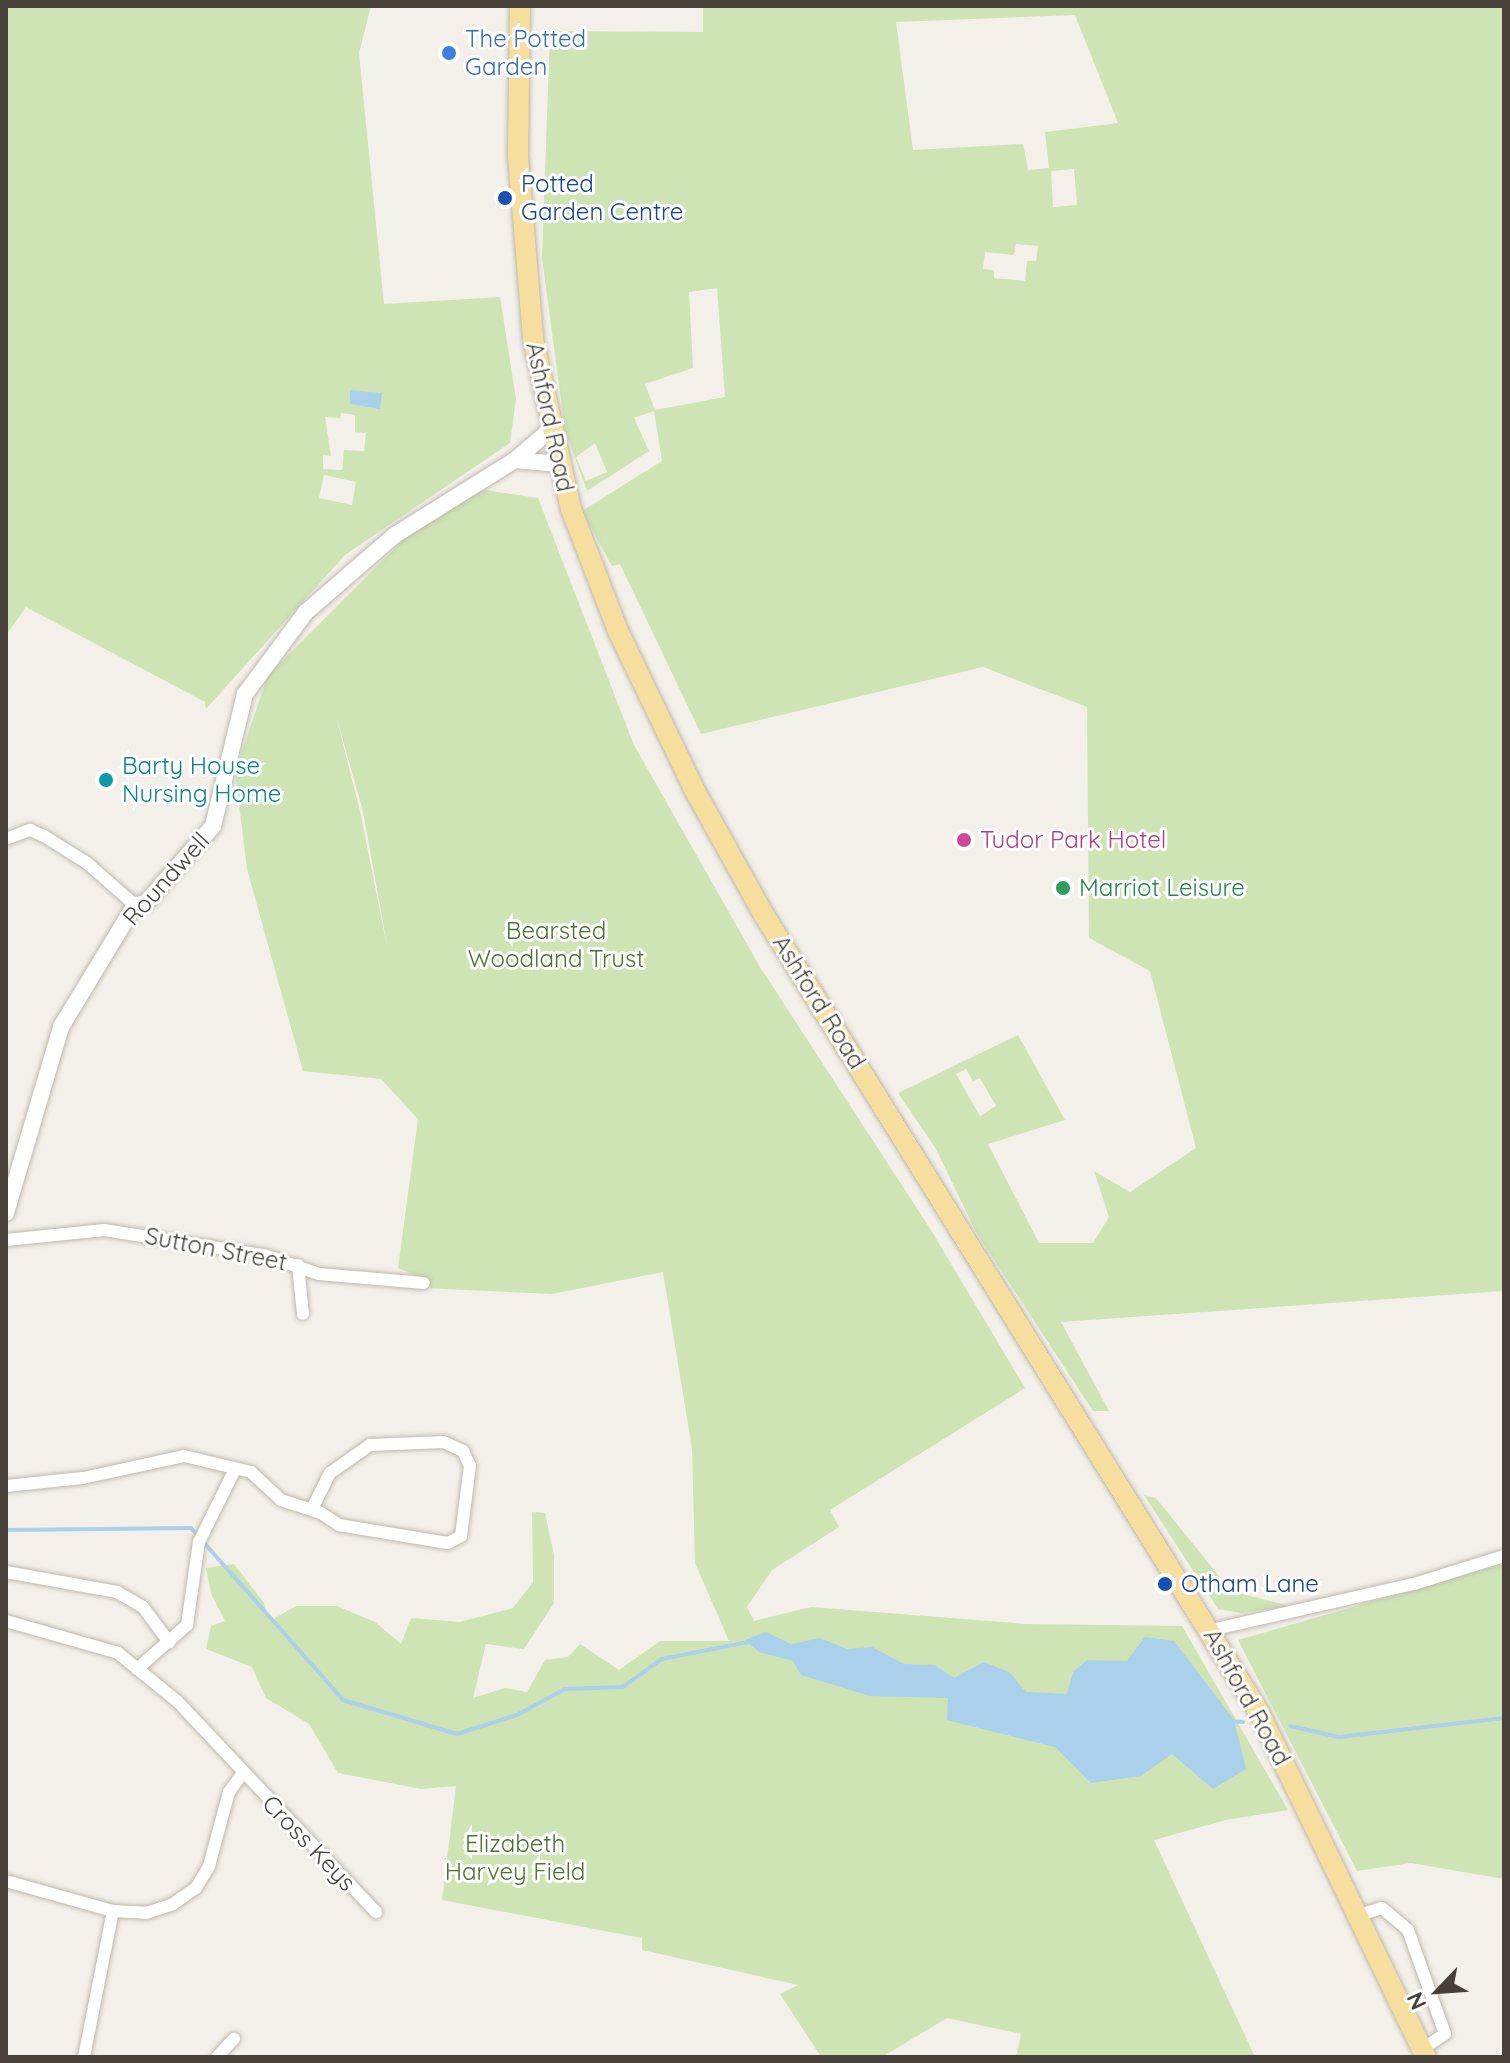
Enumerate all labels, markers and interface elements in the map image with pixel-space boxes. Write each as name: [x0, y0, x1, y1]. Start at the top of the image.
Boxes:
place label: The Potted Garden: [465, 25, 586, 81]
marker: The Potted Garden: [440, 44, 458, 62]
place label: Potted Garden Centre: [521, 170, 683, 226]
marker: Potted Garden Centre: [496, 189, 514, 207]
street label: Ashford Road: [520, 340, 580, 494]
place label: Barty House Nursing Home: [122, 752, 281, 808]
marker: Barty House Nursing Home: [97, 771, 115, 789]
place label: Tudor Park Hotel: [980, 826, 1166, 854]
street label: Roundwell: [117, 827, 215, 931]
marker: Tudor Park Hotel: [955, 831, 973, 849]
place label: Marriot Leisure: [1079, 874, 1245, 902]
marker: Marriot Leisure: [1054, 879, 1072, 897]
park label: Bearsted Woodland Trust: [468, 917, 644, 973]
street label: Ashford Road: [767, 930, 871, 1074]
street label: Sutton Street: [143, 1221, 289, 1277]
place label: Otham Lane: [1181, 1570, 1319, 1598]
marker: Otham Lane: [1156, 1575, 1174, 1593]
street label: Ashford Road: [1198, 1624, 1296, 1770]
street label: Cross Keys: [256, 1789, 362, 1897]
park label: Elizabeth Harvey Field: [445, 1830, 585, 1886]
north arrow: [1398, 1951, 1478, 2031]
text: N: [1400, 1988, 1432, 2014]

